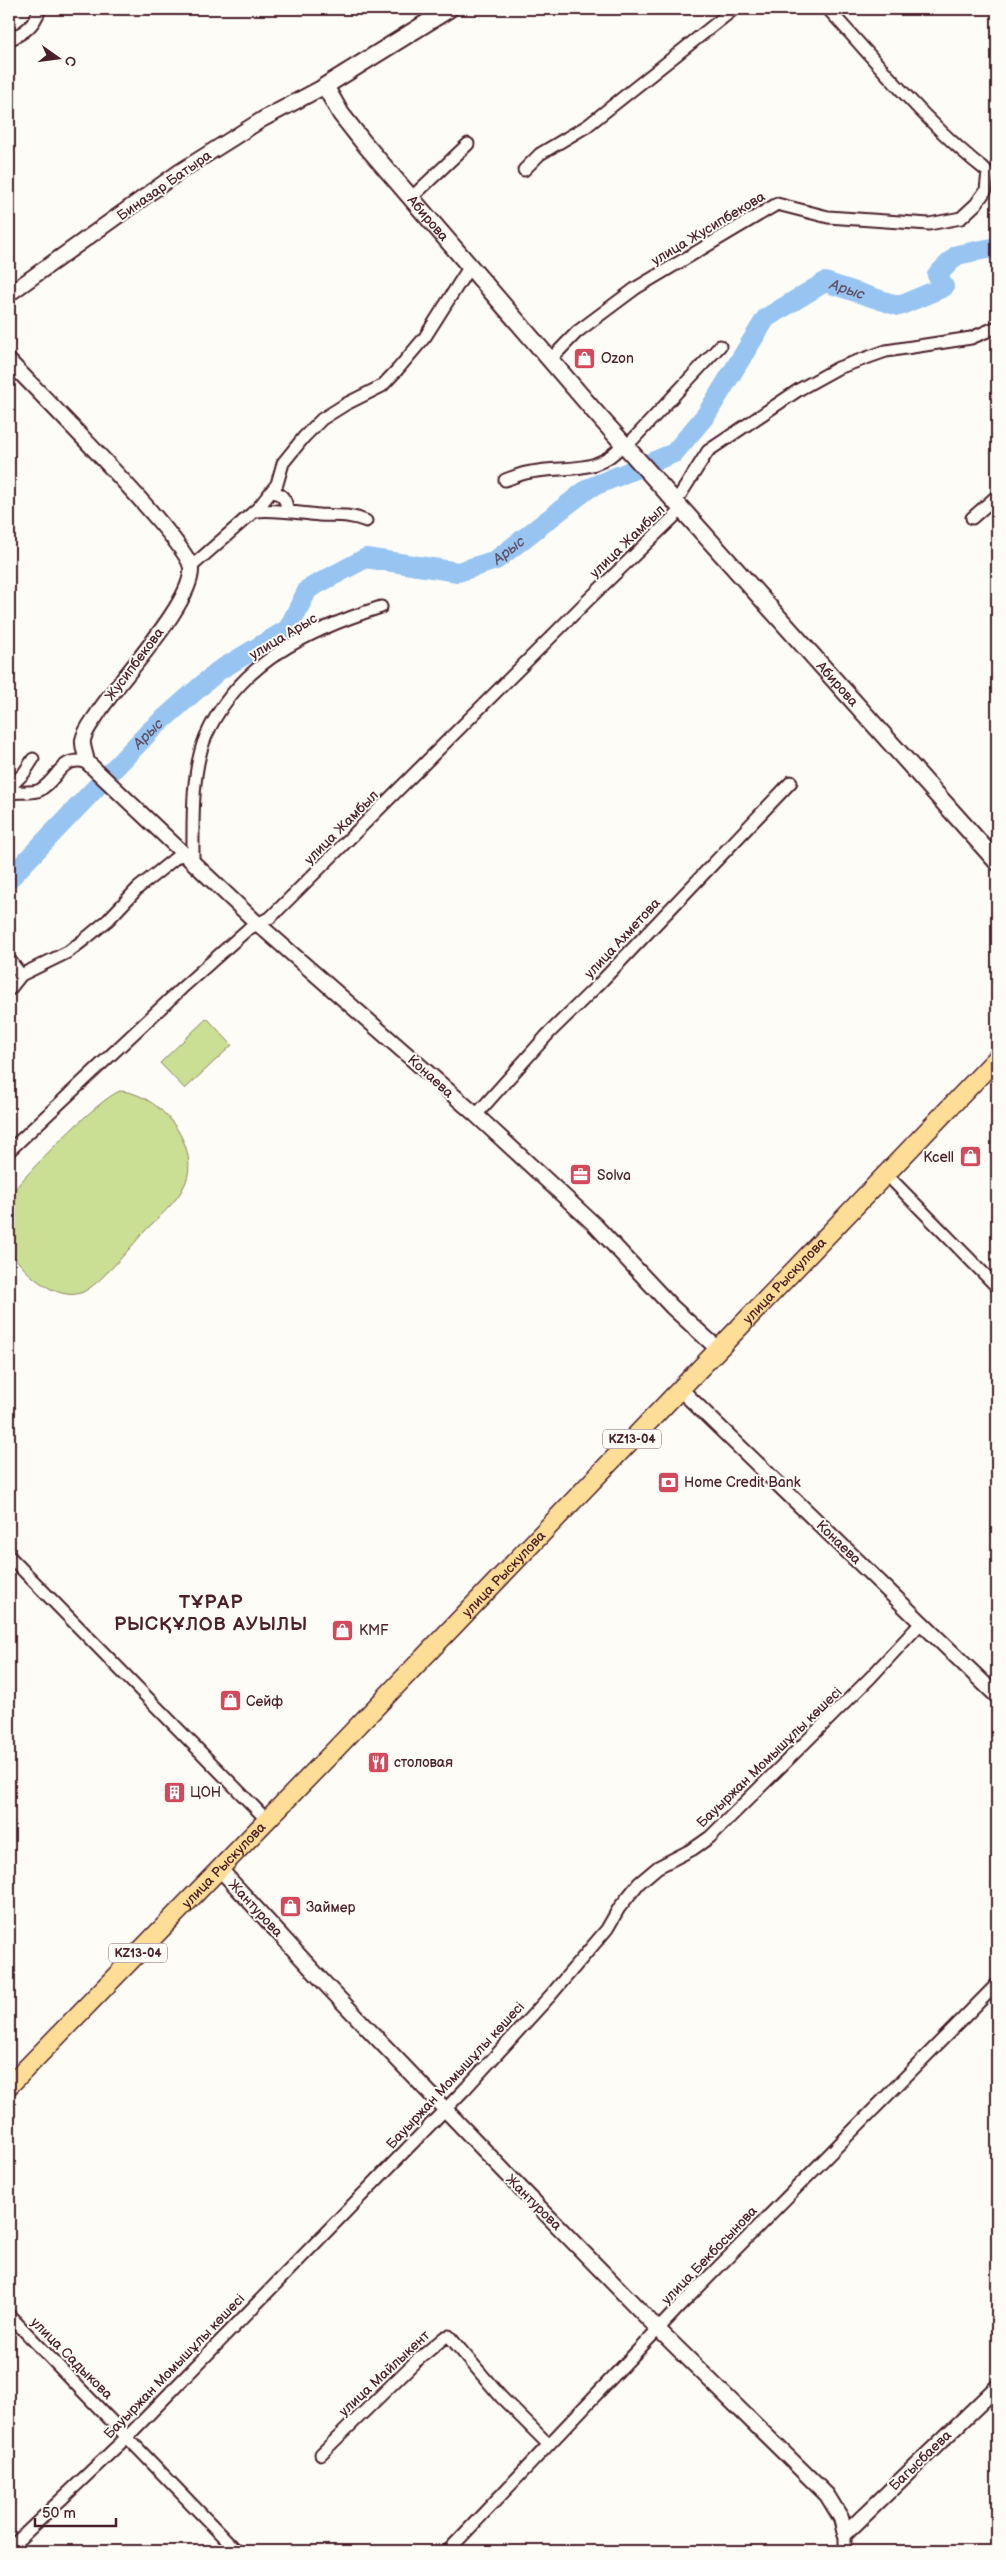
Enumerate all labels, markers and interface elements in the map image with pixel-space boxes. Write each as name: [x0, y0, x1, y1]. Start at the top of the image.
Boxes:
north arrow: [32, 32, 82, 82]
text: С: [61, 54, 80, 68]
street label: Биназар Батыра: [114, 146, 215, 224]
street label: улица Жусипбекова: [648, 187, 769, 269]
street label: Абирова: [403, 191, 453, 245]
water label: Арыс: [826, 275, 868, 304]
shop icon: Ozon: [573, 346, 597, 370]
place label: Ozon: [601, 350, 634, 367]
street label: улица Жамбыл: [586, 501, 669, 582]
water label: Арыс: [488, 532, 529, 570]
street label: улица Арыс: [246, 610, 320, 663]
street label: Жусипбекова: [101, 624, 168, 704]
street label: Абирова: [812, 657, 862, 711]
water label: Арыс: [128, 714, 168, 754]
street label: улица Жамбыл: [301, 787, 382, 868]
street label: улица Ахметова: [581, 894, 664, 982]
street label: Конаева: [404, 1051, 458, 1102]
shop icon: Kcell: [958, 1145, 982, 1169]
place label: Kcell: [923, 1149, 954, 1166]
office icon: Solva: [569, 1163, 593, 1187]
place label: Solva: [597, 1167, 631, 1184]
street label: улица Рыскулова: [739, 1233, 830, 1328]
road number: KZ13-04: [603, 1430, 661, 1448]
bank icon: Home Credit Bank: [656, 1470, 680, 1494]
place label: Home Credit Bank: [684, 1474, 801, 1491]
street label: Конаева: [813, 1517, 865, 1568]
street label: улица Рыскулова: [459, 1527, 550, 1621]
district label: ТҰРАР РЫСҚҰЛОВ АУЫЛЫ: [114, 1591, 308, 1636]
shop icon: KMF: [331, 1618, 355, 1642]
place label: KMF: [359, 1622, 389, 1639]
street label: Бауыржан Момышұлы көшесі: [693, 1684, 845, 1831]
shop icon: Сейф: [218, 1689, 242, 1713]
place label: Сейф: [246, 1693, 283, 1710]
restaurant icon: столовая: [366, 1750, 390, 1774]
place label: столовая: [394, 1754, 453, 1771]
building icon: ЦОН: [162, 1780, 186, 1804]
place label: ЦОН: [190, 1784, 221, 1801]
street label: улица Рыскулова: [178, 1818, 270, 1912]
street label: Жантурова: [225, 1876, 287, 1941]
shop icon: Займер: [278, 1895, 302, 1919]
place label: Займер: [306, 1899, 355, 1916]
road number: KZ13-04: [109, 1944, 167, 1962]
street label: Бауыржан Момышұлы көшесі: [383, 1998, 528, 2152]
street label: Жантурова: [502, 2171, 566, 2234]
street label: улица Бекбосынова: [658, 2202, 761, 2308]
street label: Бауыржан Момышұлы көшесі: [101, 2290, 248, 2442]
street label: улица Садыкова: [27, 2314, 117, 2403]
street label: улица Майлыкент: [335, 2327, 434, 2420]
street label: Багысбаева: [886, 2426, 955, 2494]
scale bar: [35, 2495, 116, 2527]
text: 50 m: [42, 2504, 76, 2523]

